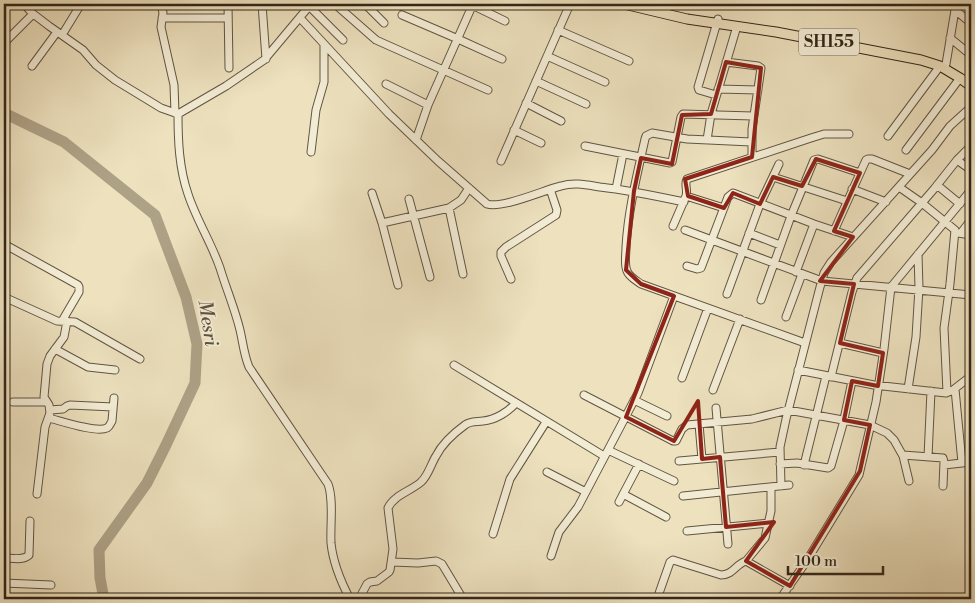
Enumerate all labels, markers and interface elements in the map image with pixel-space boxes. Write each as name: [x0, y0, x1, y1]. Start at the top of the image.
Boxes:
road number: SH155: [799, 28, 859, 56]
water label: Mesri: [192, 298, 224, 348]
scale bar: [788, 543, 882, 575]
text: 100 m: [795, 552, 837, 571]

